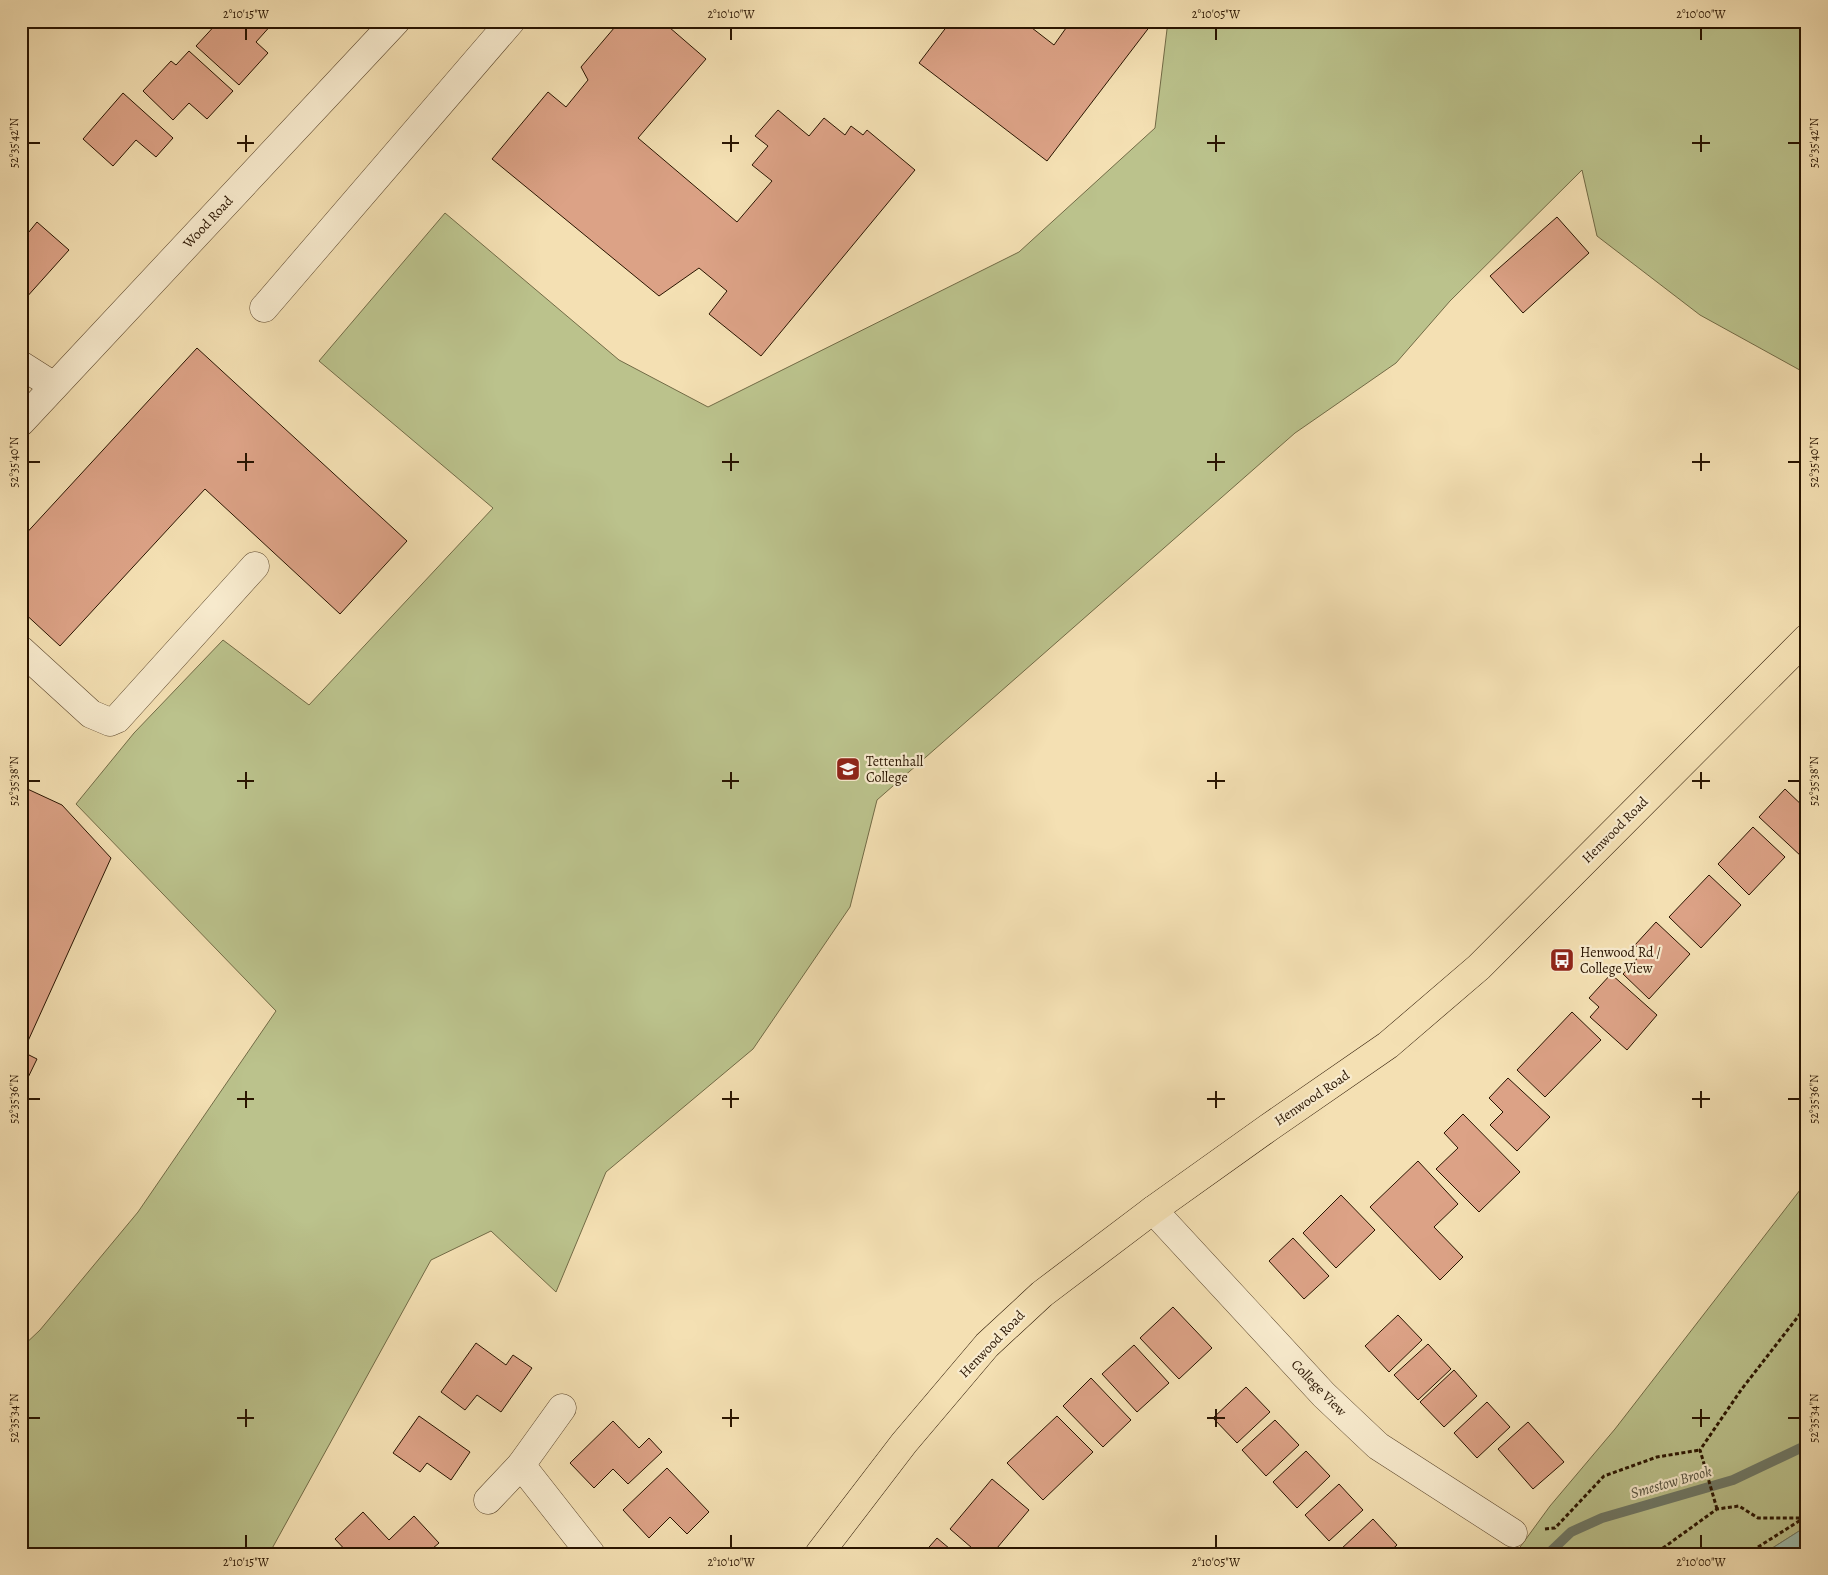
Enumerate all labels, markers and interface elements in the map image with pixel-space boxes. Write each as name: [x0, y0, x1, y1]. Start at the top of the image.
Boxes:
text: 2°10'15"W: [223, 6, 270, 22]
text: 2°10'10"W: [707, 6, 755, 22]
text: 2°10'05"W: [1192, 6, 1241, 22]
text: 2°10'00"W: [1676, 6, 1727, 22]
text: 52°35'42"N: [6, 118, 22, 168]
text: 52°35'42"N: [1806, 118, 1822, 168]
street label: Wood Road: [178, 191, 238, 253]
text: 52°35'40"N: [6, 436, 22, 487]
text: 52°35'40"N: [1806, 436, 1822, 487]
place label: Tettenhall College: [866, 752, 924, 787]
text: 52°35'38"N: [6, 756, 22, 806]
school or university icon: Tettenhall College: [835, 756, 861, 782]
text: 52°35'38"N: [1806, 756, 1822, 806]
street label: Henwood Road: [1578, 792, 1653, 867]
place label: Henwood Rd / College View: [1580, 943, 1661, 978]
bus stop icon: Henwood Rd / College View: [1549, 947, 1575, 973]
street label: Henwood Road: [1271, 1066, 1354, 1130]
text: 52°35'36"N: [6, 1074, 22, 1124]
text: 52°35'36"N: [1806, 1074, 1822, 1124]
street label: Henwood Road: [955, 1306, 1029, 1382]
street label: College View: [1287, 1355, 1351, 1421]
text: 52°35'34"N: [6, 1393, 22, 1443]
text: 52°35'34"N: [1806, 1393, 1822, 1443]
water label: Smestow Brook: [1628, 1461, 1714, 1503]
text: 2°10'15"W: [223, 1554, 270, 1570]
text: 2°10'10"W: [707, 1554, 755, 1570]
text: 2°10'05"W: [1192, 1554, 1241, 1570]
text: 2°10'00"W: [1676, 1554, 1727, 1570]

